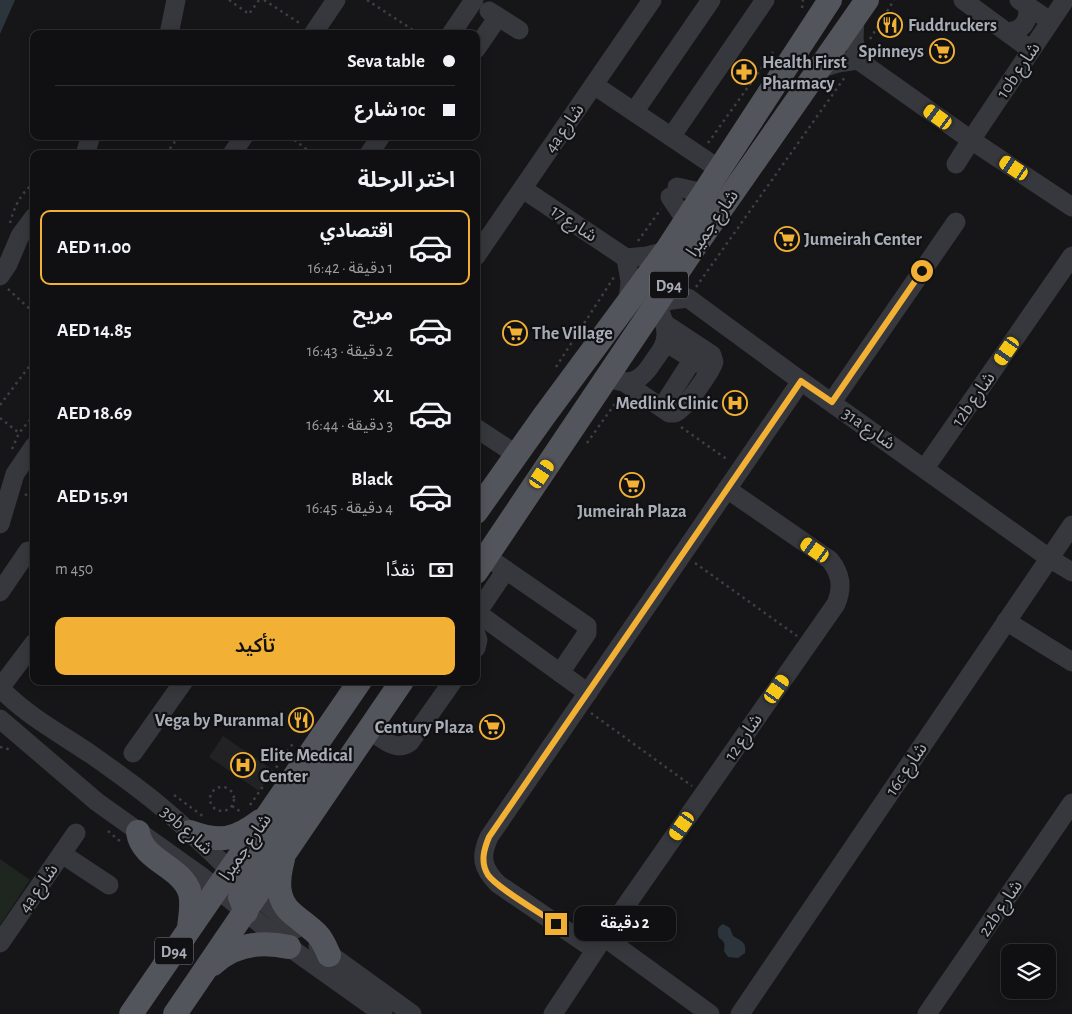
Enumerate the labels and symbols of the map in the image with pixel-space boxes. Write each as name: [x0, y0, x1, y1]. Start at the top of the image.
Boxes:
restaurant icon: Fuddruckers: [877, 12, 903, 38]
place label: Fuddruckers: [908, 17, 997, 35]
supermarket icon: Spinneys: [929, 38, 955, 64]
street label: 10b شارع: [994, 39, 1047, 104]
place label: Spinneys: [859, 43, 924, 61]
place label: Health First Pharmacy: [762, 54, 847, 93]
pharmacy icon: Health First Pharmacy: [731, 59, 757, 85]
street label: 4a شارع: [542, 101, 591, 159]
car: [921, 102, 954, 132]
car: [997, 153, 1030, 183]
street label: شارع جميرا: [683, 187, 745, 262]
street label: شارع 17: [545, 202, 600, 249]
supermarket icon: Jumeirah Center: [774, 226, 800, 252]
place label: Jumeirah Center: [804, 231, 922, 249]
route start: [911, 260, 933, 282]
road number: D94: [650, 272, 688, 298]
supermarket icon: The Village: [502, 320, 528, 346]
place label: The Village: [532, 325, 613, 343]
car: [992, 334, 1021, 368]
street label: 12b شارع: [949, 369, 1002, 432]
hospital icon: Medlink Clinic: [722, 390, 748, 416]
place label: Medlink Clinic: [615, 395, 718, 413]
street label: 31a شارع: [836, 404, 898, 457]
car: [527, 457, 556, 491]
supermarket icon: Jumeirah Plaza: [619, 472, 645, 498]
place label: Jumeirah Plaza: [577, 503, 687, 521]
car: [798, 535, 831, 565]
car: [762, 672, 791, 706]
restaurant icon: Vega by Puranmal: [288, 707, 314, 733]
street label: شارع 12: [721, 711, 770, 767]
place label: Vega by Puranmal: [155, 712, 284, 730]
supermarket icon: Century Plaza: [479, 714, 505, 740]
place label: Century Plaza: [375, 719, 474, 737]
street label: 16c شارع: [883, 740, 934, 802]
place label: Elite Medical Center: [260, 747, 353, 786]
hospital icon: Elite Medical Center: [230, 752, 256, 778]
street label: 39b شارع: [154, 803, 216, 862]
car: [667, 809, 696, 843]
street label: شارع جميرا: [216, 811, 278, 886]
street label: 4a شارع: [16, 861, 65, 919]
street label: 22b شارع: [976, 877, 1029, 942]
callout: 2 دقيقة: [574, 906, 676, 942]
route end: [545, 913, 567, 935]
road number: D94: [155, 938, 193, 964]

